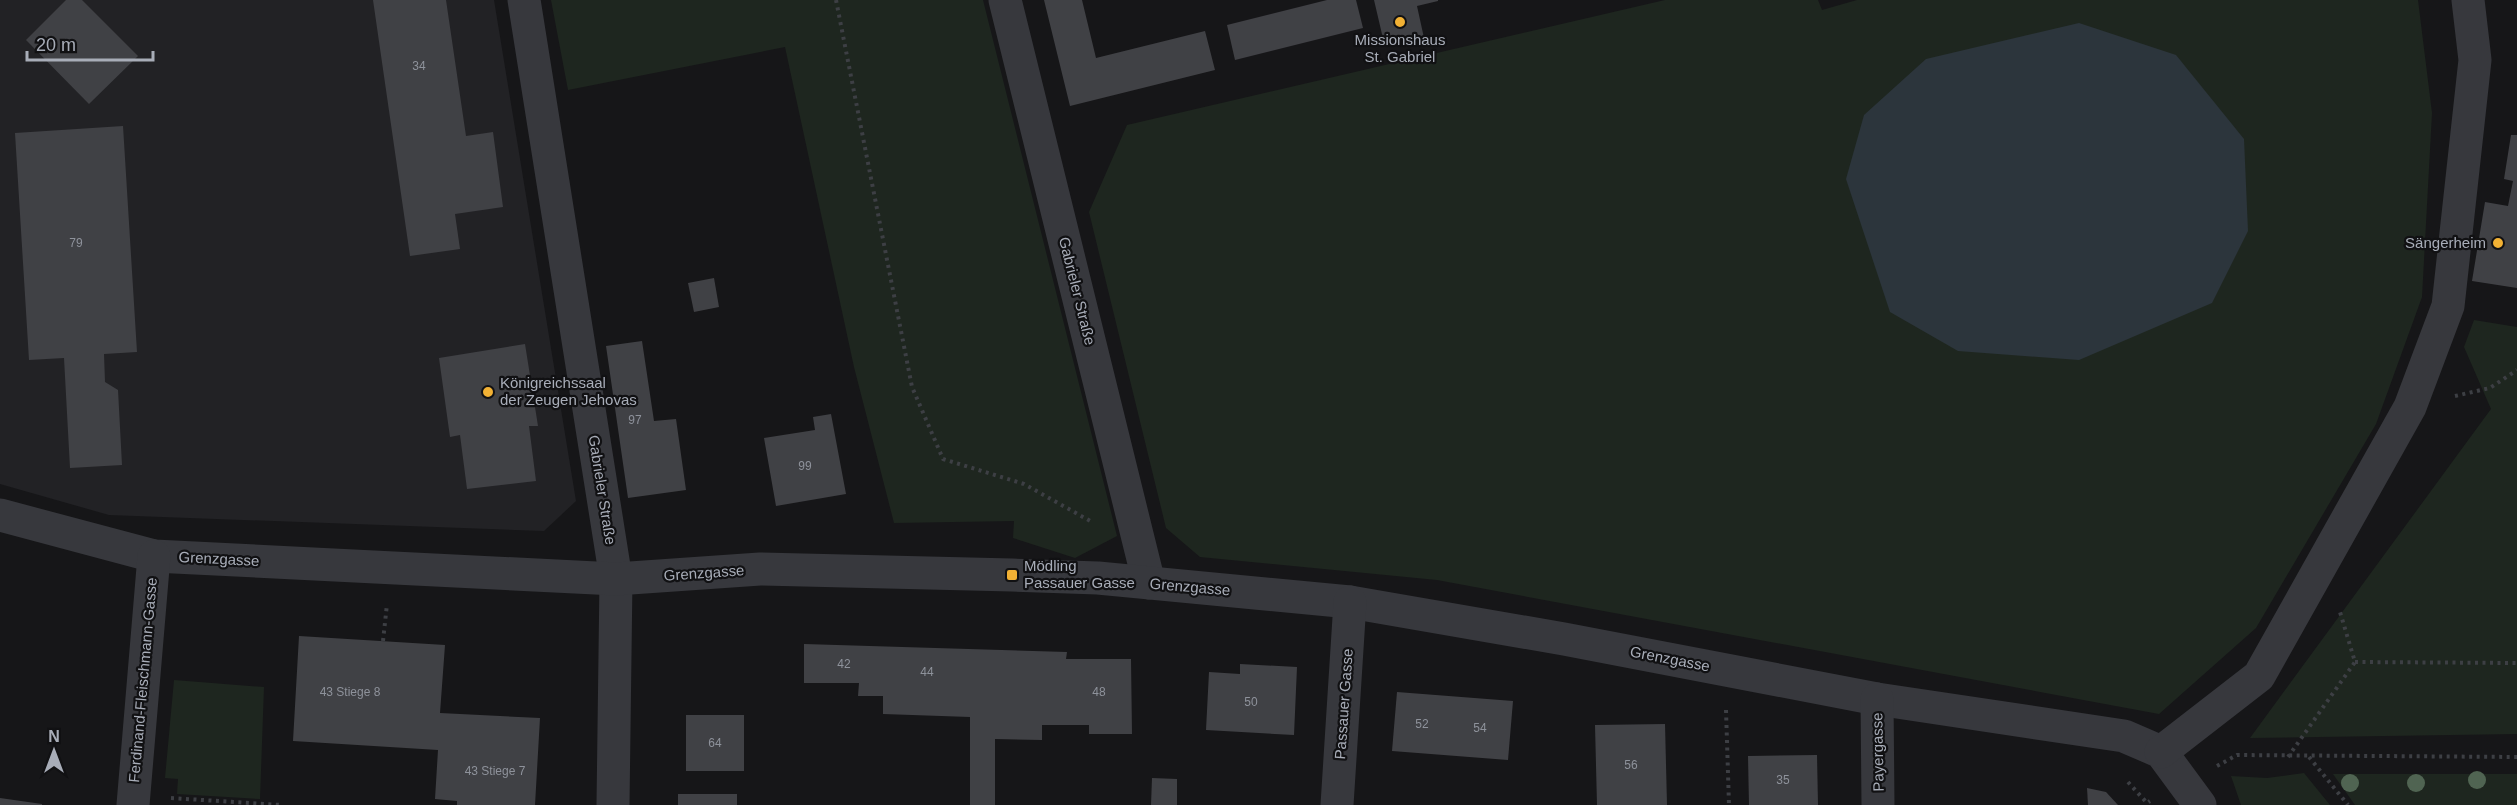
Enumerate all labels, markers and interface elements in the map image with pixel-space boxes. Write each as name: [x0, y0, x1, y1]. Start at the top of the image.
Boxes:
marker: Missionshaus St. Gabriel: [1393, 15, 1407, 29]
scale bar: [27, 24, 153, 62]
place label: Missionshaus St. Gabriel: [1355, 31, 1445, 65]
text: 20 m: [36, 35, 76, 55]
house number: 34: [412, 59, 426, 73]
place label: Sängerheim: [2405, 234, 2486, 251]
street label: Gabrieler Straße: [1056, 235, 1099, 347]
house number: 79: [69, 236, 83, 250]
marker: Sängerheim: [2491, 236, 2505, 250]
place label: Königreichssaal der Zeugen Jehovas: [500, 374, 637, 408]
marker: Königreichssaal der Zeugen Jehovas: [481, 385, 495, 399]
house number: 97: [628, 413, 642, 427]
street label: Gabrieler Straße: [585, 434, 620, 546]
house number: 99: [798, 459, 812, 473]
street label: Grenzgasse: [178, 548, 260, 569]
place label: Mödling Passauer Gasse: [1024, 557, 1135, 591]
street label: Grenzgasse: [663, 561, 745, 584]
marker: Mödling Passauer Gasse: [1005, 568, 1019, 582]
street label: Grenzgasse: [1149, 575, 1231, 598]
street label: Ferdinand-Fleischmann-Gasse: [125, 577, 160, 783]
street label: Grenzgasse: [1629, 642, 1711, 675]
street label: Passauer Gasse: [1331, 648, 1356, 760]
house number: 42: [837, 657, 851, 671]
house number: 44: [920, 665, 934, 679]
house number: 43 Stiege 8: [320, 685, 381, 699]
house number: 48: [1092, 685, 1106, 699]
house number: 50: [1244, 695, 1258, 709]
street label: Payergasse: [1868, 712, 1887, 792]
house number: 52: [1415, 717, 1429, 731]
north arrow: [24, 721, 84, 781]
house number: 54: [1473, 721, 1487, 735]
text: N: [48, 728, 60, 745]
house number: 64: [708, 736, 722, 750]
house number: 56: [1624, 758, 1638, 772]
house number: 43 Stiege 7: [465, 764, 526, 778]
house number: 35: [1776, 773, 1790, 787]

